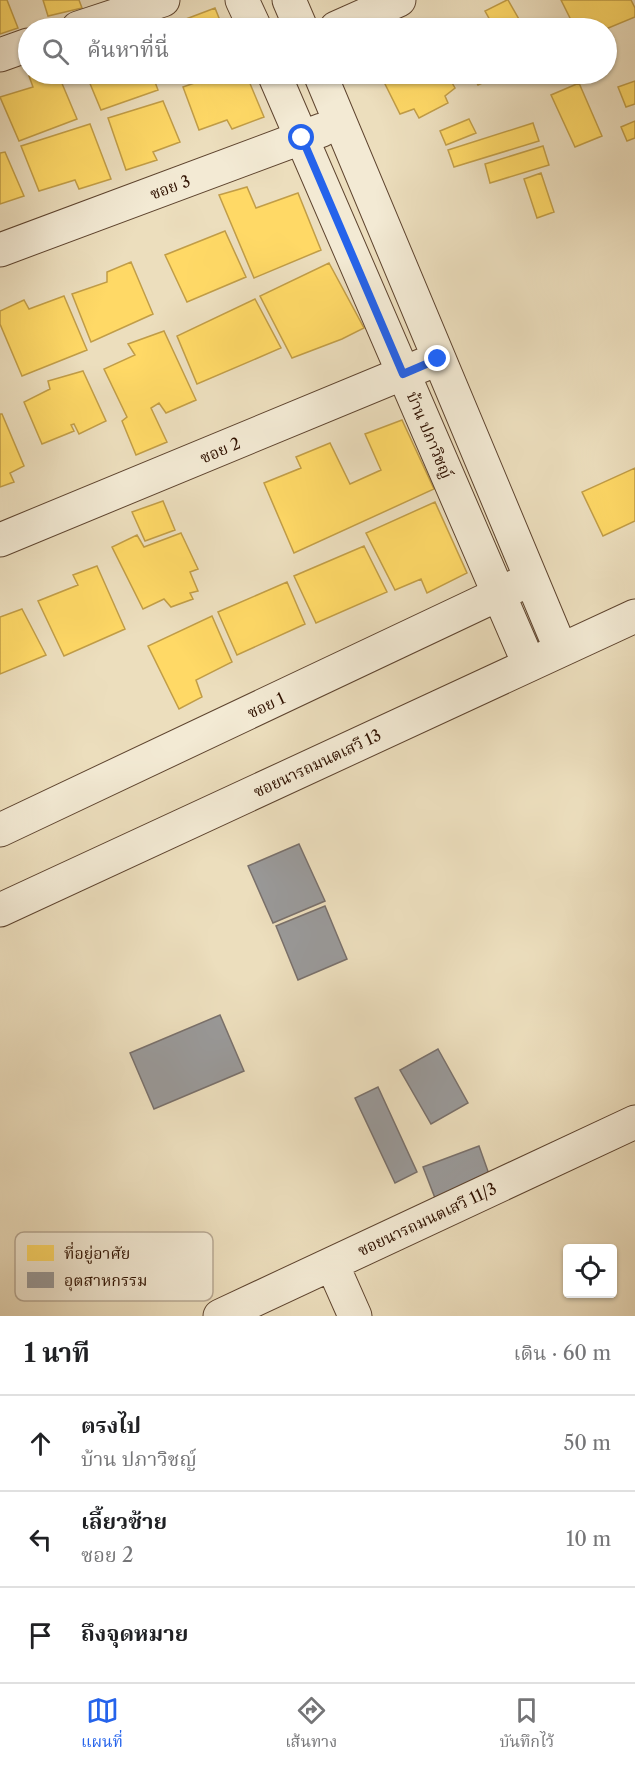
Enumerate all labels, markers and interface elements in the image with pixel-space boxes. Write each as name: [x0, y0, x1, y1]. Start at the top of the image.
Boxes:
search box: [18, 18, 617, 84]
icon: search: [39, 35, 72, 68]
text: ค้นหาที่นี่: [87, 36, 169, 63]
route start: [288, 124, 314, 150]
street label: ซอย 3: [147, 170, 193, 204]
route end: [424, 345, 450, 371]
street label: บ้าน ปภาวิชญ์: [403, 388, 457, 482]
street label: ซอย 2: [197, 433, 243, 467]
street label: ซอย 1: [244, 687, 288, 722]
street label: ซอยนารถมนตเสวี 13: [250, 725, 384, 801]
street label: ซอยนารถมนตเสวี 11/3: [354, 1178, 500, 1260]
legend: [15, 1232, 213, 1301]
text: ที่อยู่อาศัย: [64, 1242, 130, 1264]
map controls: [563, 1244, 617, 1298]
button: locate: [563, 1244, 617, 1298]
text: อุตสาหกรรม: [64, 1270, 147, 1292]
text: 1 นาที: [24, 1337, 90, 1369]
text: เดิน · 60 m: [514, 1341, 611, 1365]
text: ตรงไป: [81, 1412, 141, 1439]
icon: ahead: [24, 1427, 57, 1460]
text: 50 m: [564, 1431, 611, 1455]
text: บ้าน ปภาวิชญ์: [81, 1447, 197, 1471]
text: เลี้ยวซ้าย: [81, 1508, 167, 1535]
icon: left: [24, 1523, 57, 1556]
text: 10 m: [566, 1527, 611, 1551]
text: ซอย 2: [81, 1543, 134, 1567]
icon: arrive: [24, 1619, 57, 1652]
text: ถึงจุดหมาย: [81, 1620, 188, 1647]
tab: แผนที่: [81, 1694, 123, 1756]
tab: เส้นทาง: [285, 1694, 337, 1756]
tab: บันทึกไว้: [499, 1694, 554, 1756]

